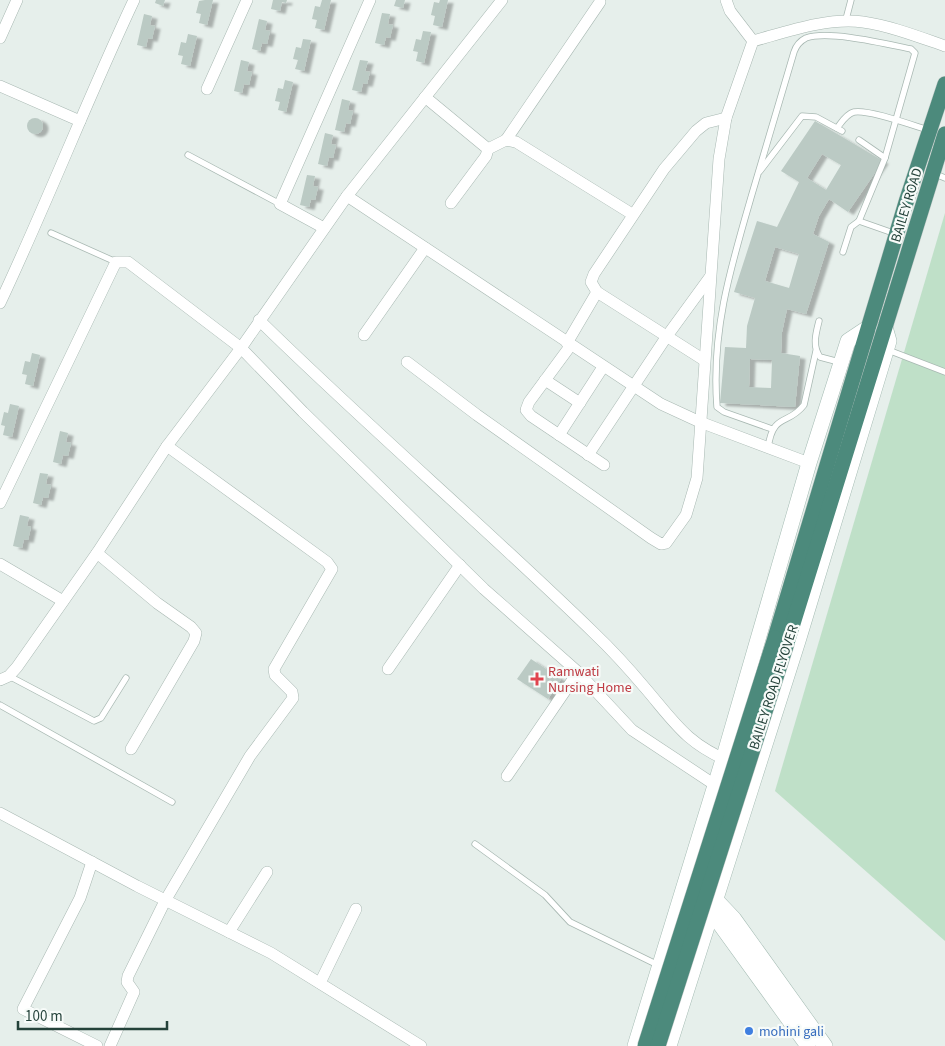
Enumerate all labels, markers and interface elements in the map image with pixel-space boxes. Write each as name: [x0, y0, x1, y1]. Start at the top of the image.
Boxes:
street label: BAILEY ROAD: [886, 166, 928, 245]
street label: BAILEY ROAD FLYOVER: [744, 622, 804, 752]
place label: Ramwati Nursing Home: [548, 662, 632, 698]
marker: Ramwati Nursing Home: [530, 672, 544, 686]
scale bar: [18, 998, 166, 1030]
text: 100 m: [25, 1006, 63, 1027]
place label: mohini gali: [759, 1022, 824, 1042]
marker: mohini gali: [743, 1025, 755, 1037]

